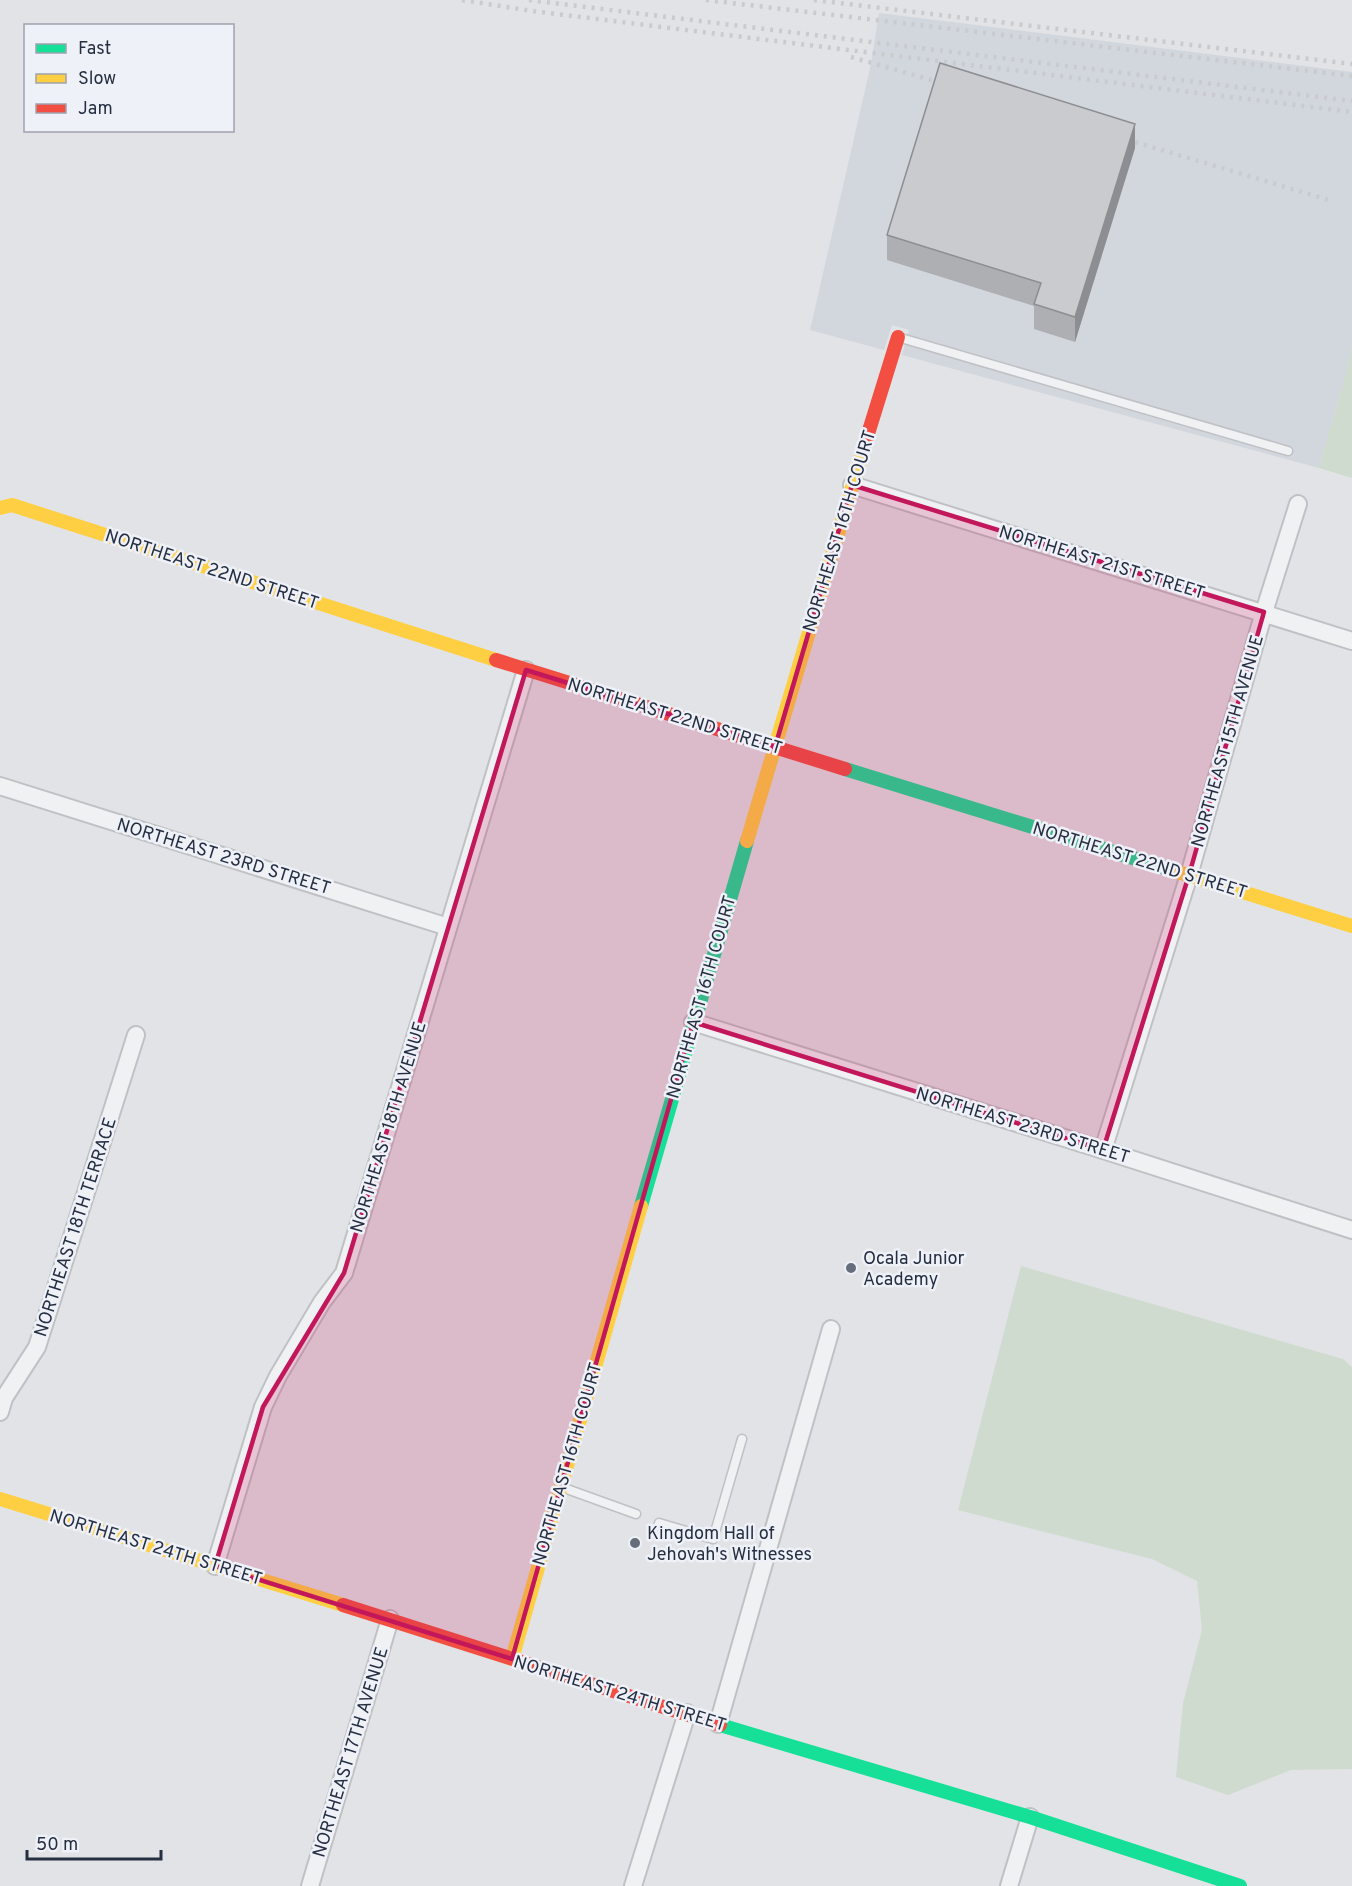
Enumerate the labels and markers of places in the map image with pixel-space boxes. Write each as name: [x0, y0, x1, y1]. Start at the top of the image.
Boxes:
place label: Ocala Junior Academy: [863, 1248, 964, 1292]
marker: Ocala Junior Academy: [844, 1261, 858, 1275]
place label: Kingdom Hall of Jehovah's Witnesses: [647, 1523, 812, 1567]
marker: Kingdom Hall of Jehovah's Witnesses: [628, 1536, 642, 1550]

